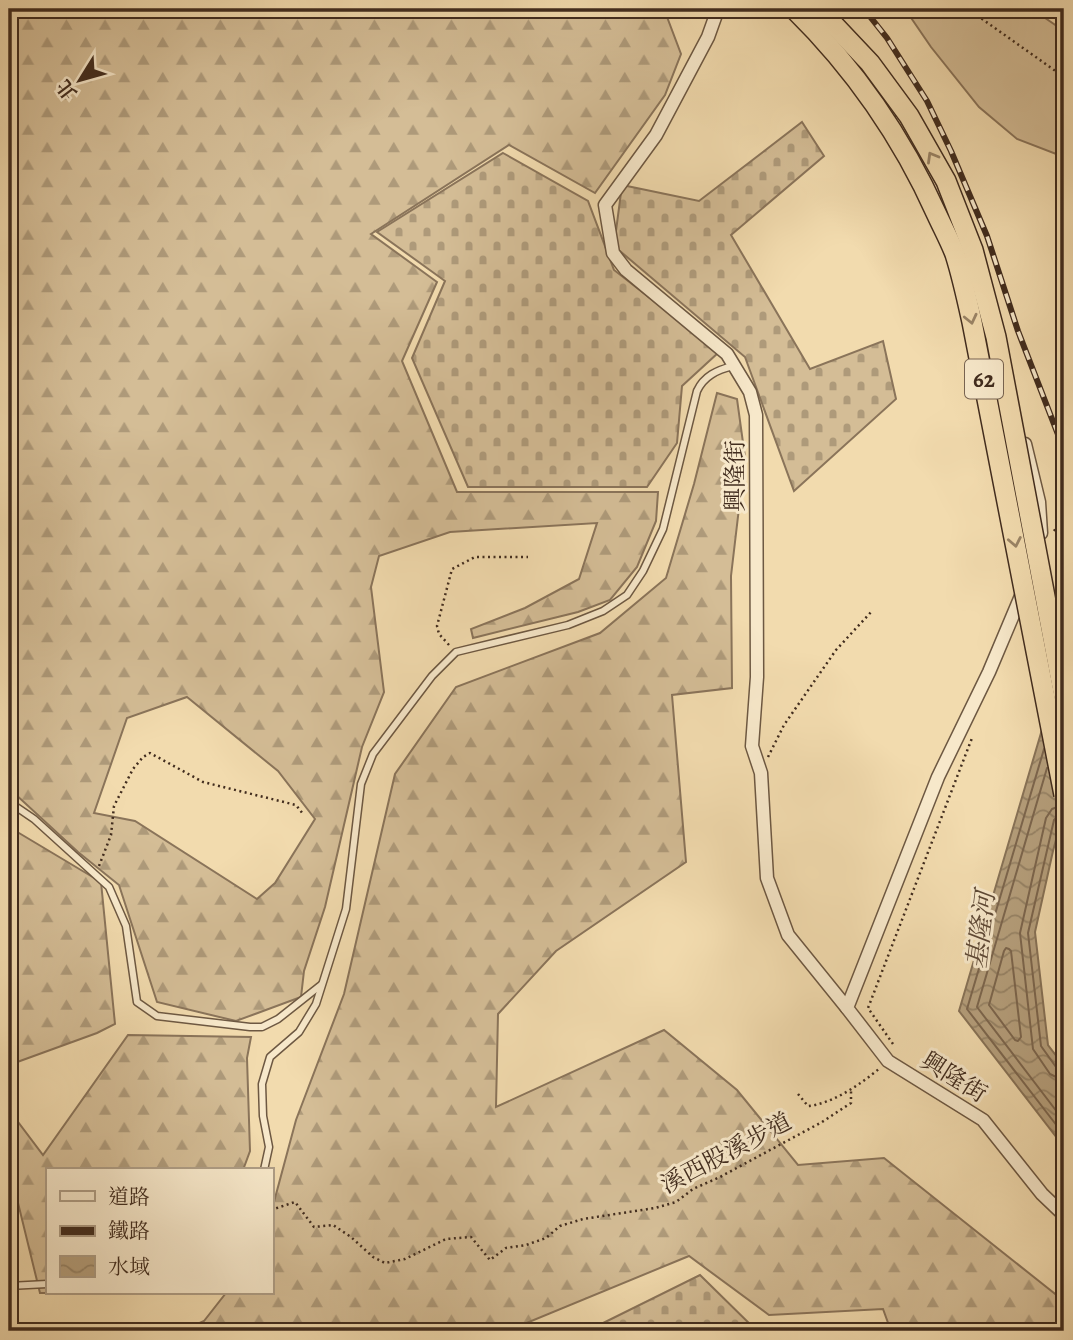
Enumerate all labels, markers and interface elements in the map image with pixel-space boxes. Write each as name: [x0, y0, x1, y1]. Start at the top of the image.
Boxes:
north arrow: [46, 46, 116, 116]
text: 北: [51, 74, 83, 105]
one-way arrow: [927, 152, 940, 165]
one-way arrow: [963, 313, 978, 325]
road number: 62: [965, 360, 1003, 398]
street label: 興隆街: [719, 440, 751, 512]
one-way arrow: [1007, 536, 1022, 548]
water label: 基隆河: [959, 885, 1004, 971]
street label: 興隆街: [915, 1044, 993, 1110]
street label: 溪西股溪步道: [655, 1105, 797, 1201]
legend: [46, 1168, 273, 1294]
text: 道路: [108, 1183, 150, 1211]
text: 鐵路: [108, 1217, 150, 1245]
text: 水域: [108, 1253, 150, 1281]

